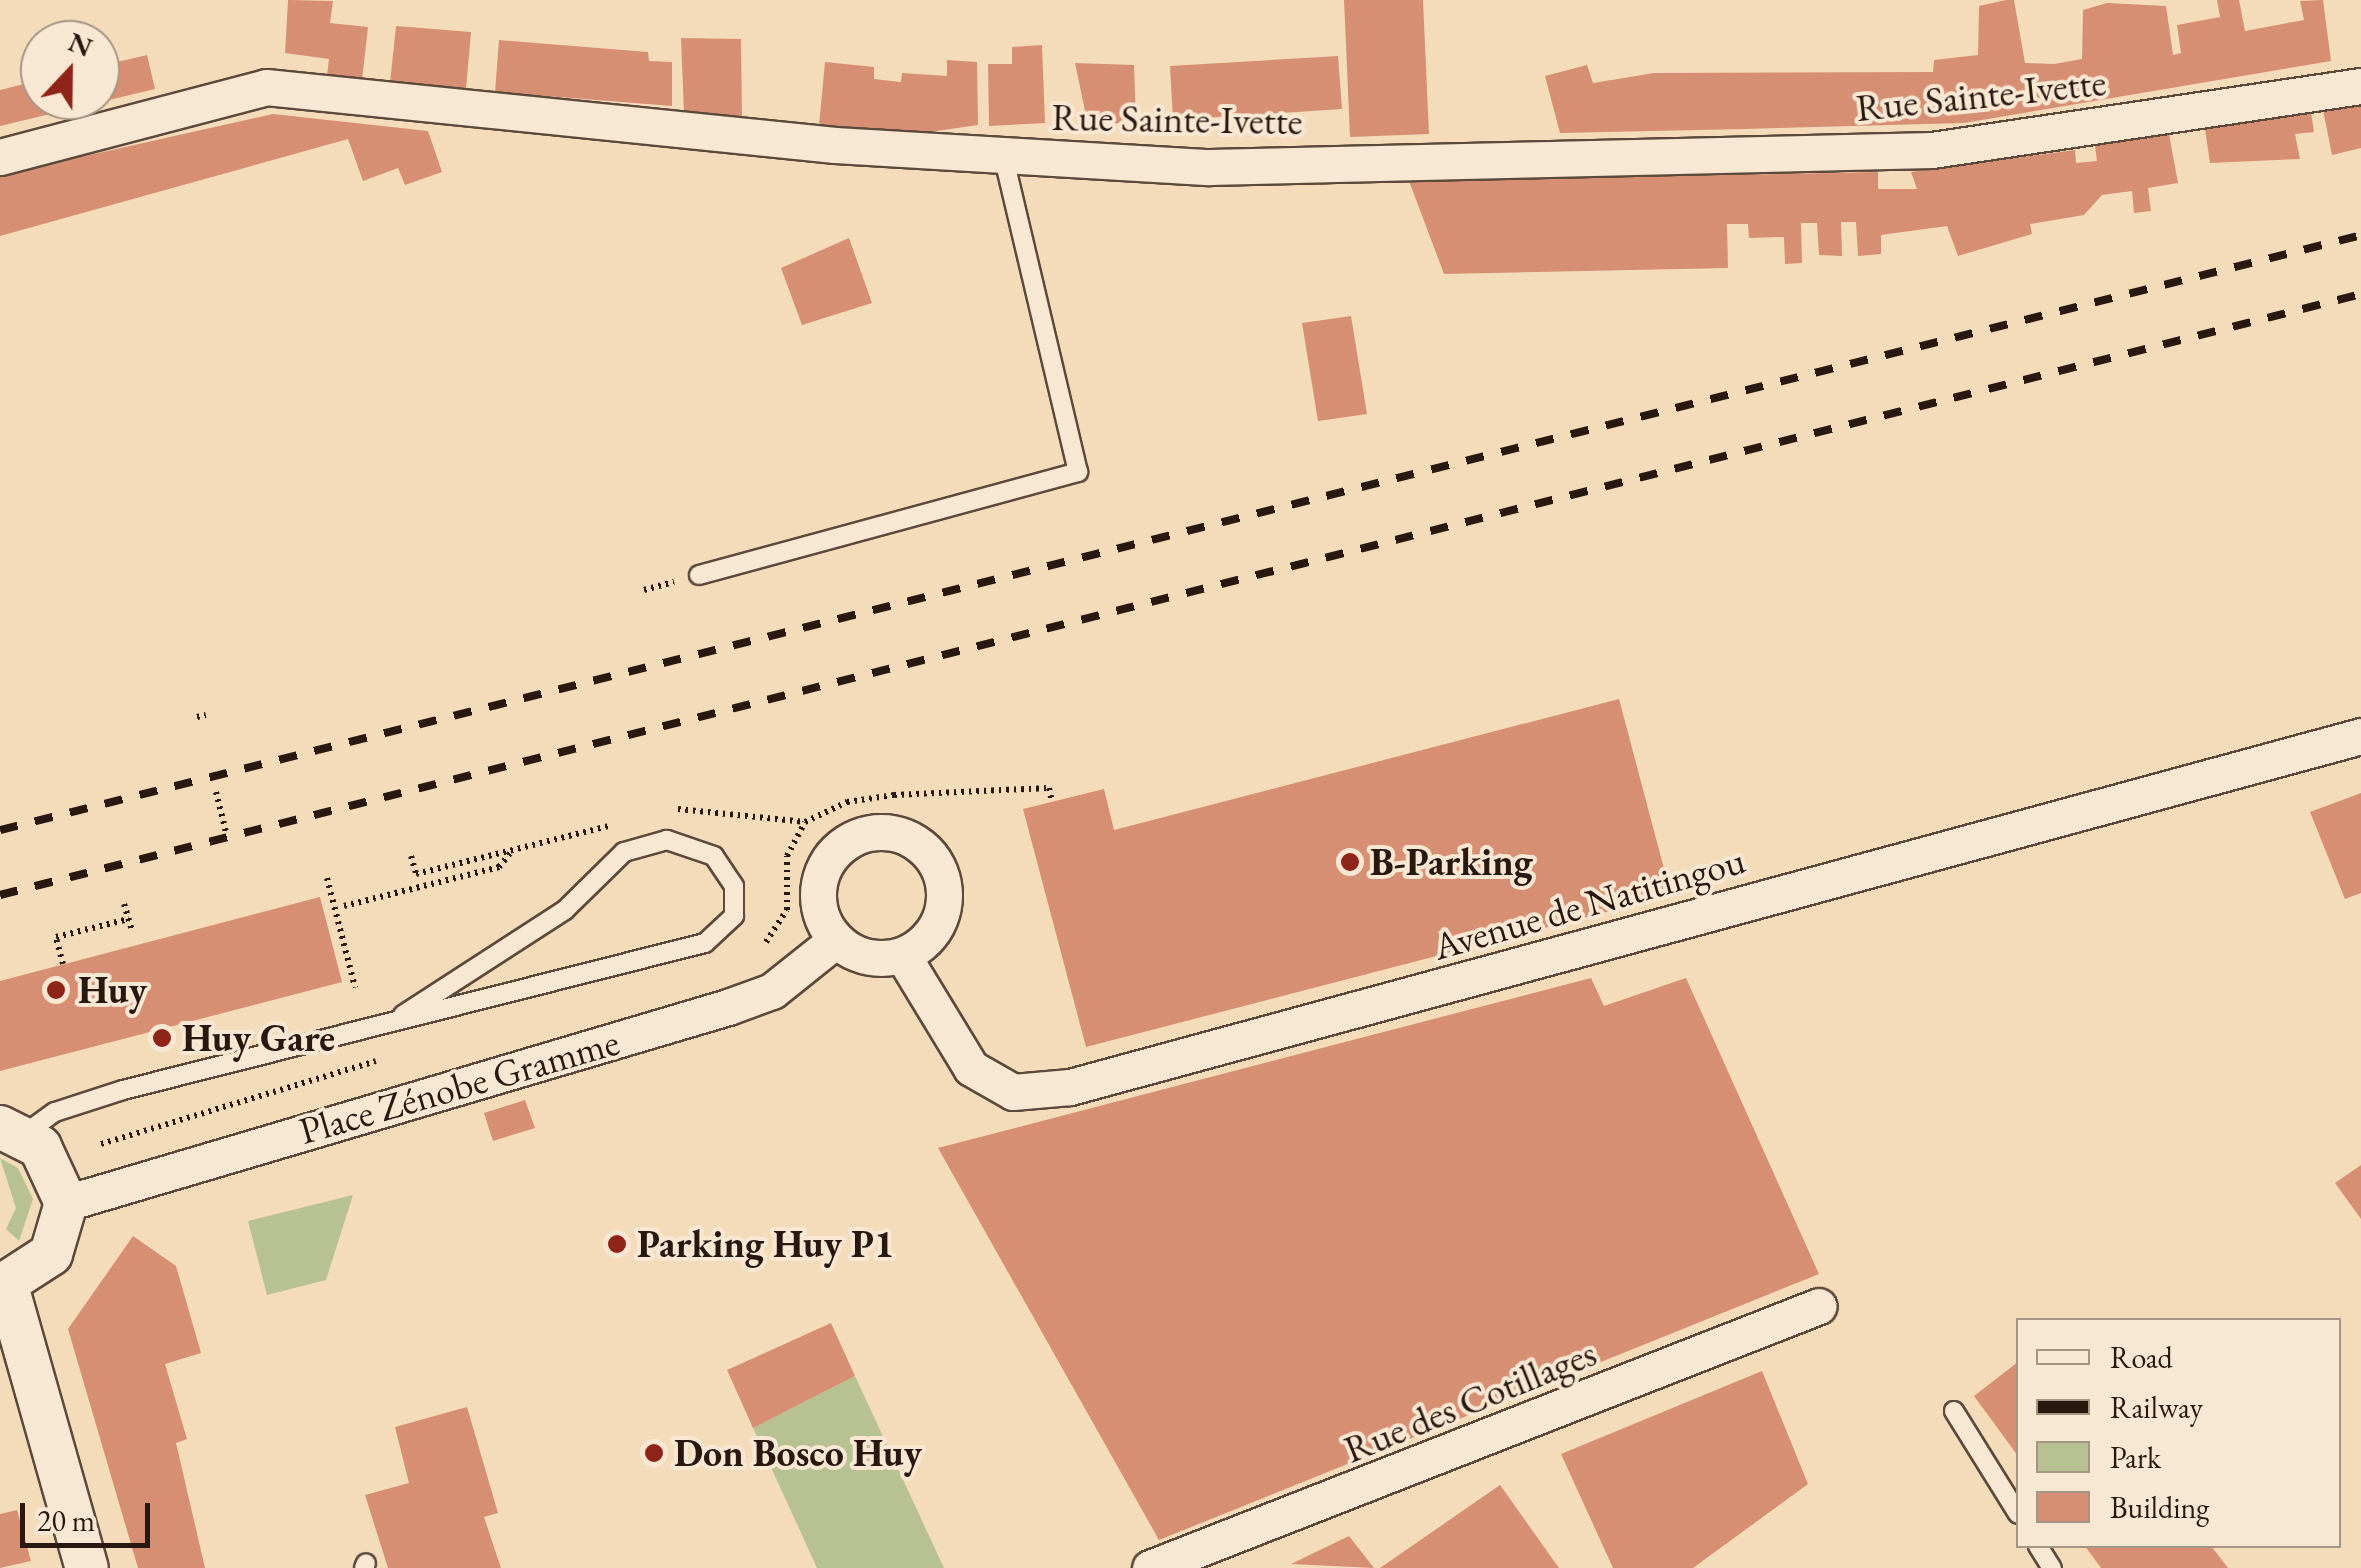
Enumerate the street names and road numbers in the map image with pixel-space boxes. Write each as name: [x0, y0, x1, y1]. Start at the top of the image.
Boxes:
street label: Rue Sainte-Ivette: [1854, 59, 2108, 131]
street label: Rue Sainte-Ivette: [1051, 94, 1303, 144]
street label: Avenue de Natitingou: [1428, 837, 1750, 969]
street label: Place Zénobe Gramme: [294, 1019, 624, 1153]
street label: Rue des Cotillages: [1337, 1330, 1603, 1472]

